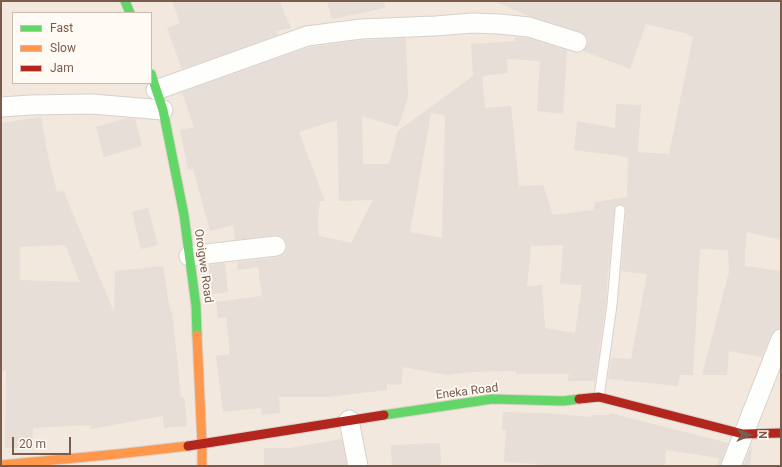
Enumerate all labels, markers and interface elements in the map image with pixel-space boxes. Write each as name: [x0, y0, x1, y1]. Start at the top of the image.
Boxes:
legend: [12, 12, 152, 84]
text: Fast: [50, 21, 73, 35]
text: Slow: [50, 41, 76, 55]
text: Jam: [50, 61, 74, 75]
street label: Oroigwe Road: [191, 228, 215, 304]
street label: Eneka Road: [435, 381, 499, 403]
north arrow: [730, 415, 770, 455]
scale bar: [14, 429, 73, 455]
text: N: [756, 431, 769, 439]
text: 20 m: [19, 437, 46, 451]

